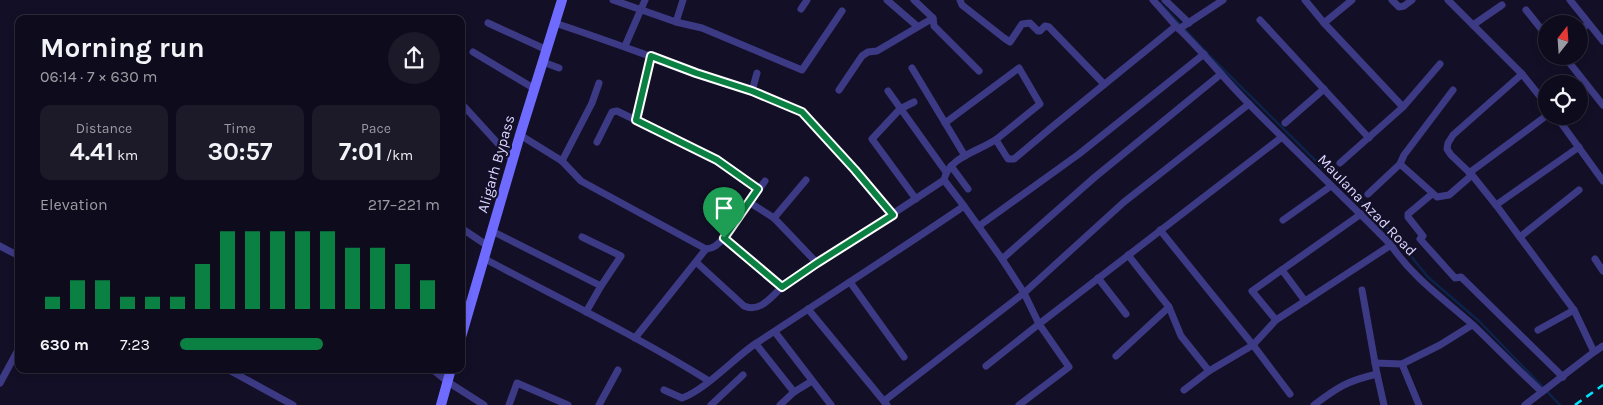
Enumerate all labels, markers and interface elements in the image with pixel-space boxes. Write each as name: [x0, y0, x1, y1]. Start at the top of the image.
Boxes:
north arrow: [1538, 15, 1588, 65]
map controls: [1538, 15, 1588, 125]
text: Morning run: [40, 31, 205, 64]
button: share: [388, 32, 440, 84]
text: 06:14 · 7 × 630 m: [40, 67, 157, 86]
button: locate: [1538, 75, 1588, 125]
street label: Aligarh Bypass: [473, 113, 519, 215]
text: Distance: [76, 120, 132, 137]
text: Time: [224, 120, 256, 137]
text: Pace: [361, 120, 391, 137]
text: 4.41: [70, 137, 114, 166]
text: 30:57: [207, 137, 273, 166]
text: 7:01: [339, 137, 383, 166]
text: km: [114, 147, 138, 164]
text: /km: [383, 147, 413, 164]
street label: Maulana Azad Road: [1314, 150, 1420, 260]
pin: [703, 187, 745, 238]
icon: arrive: [710, 194, 738, 222]
text: Elevation: [40, 195, 108, 214]
text: 217–221 m: [368, 195, 440, 214]
text: 630 m: [40, 335, 89, 354]
text: 7:23: [120, 335, 150, 354]

